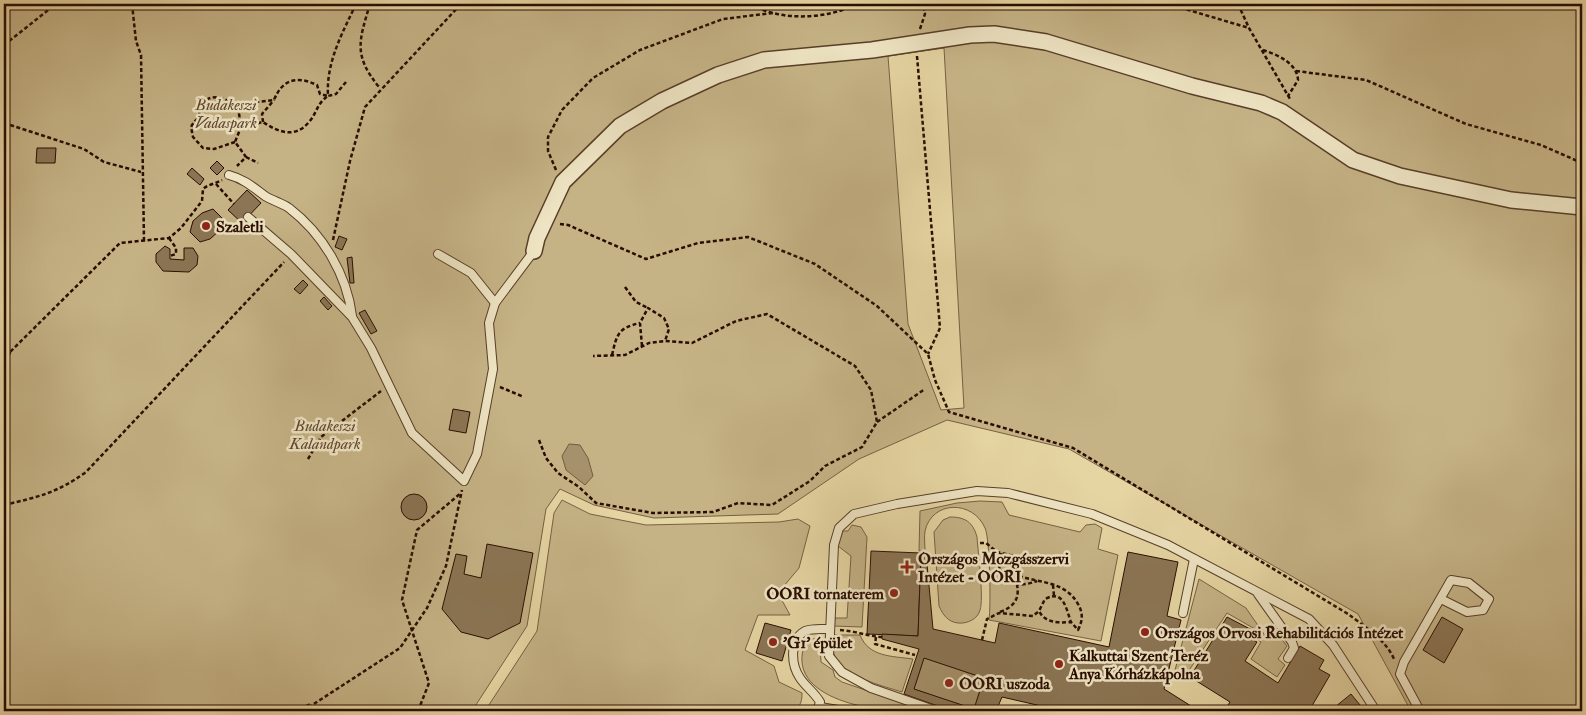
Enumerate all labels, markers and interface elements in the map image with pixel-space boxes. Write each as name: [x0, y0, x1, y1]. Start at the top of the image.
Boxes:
park label: Budakeszi Vadaspark: [194, 95, 258, 133]
place label: Szaletli: [216, 217, 264, 237]
marker: Szaletli: [200, 220, 212, 232]
park label: Budakeszi Kalandpark: [288, 416, 361, 454]
place label: Országos Mozgásszervi Intézet - OORI: [918, 549, 1070, 587]
marker: Országos Mozgásszervi Intézet - OORI: [900, 560, 914, 574]
place label: OORI tornaterem: [766, 584, 885, 604]
marker: OORI tornaterem: [888, 587, 900, 599]
place label: Országos Orvosi Rehabilitációs Intézet: [1155, 623, 1404, 644]
marker: Országos Orvosi Rehabilitációs Intézet: [1139, 626, 1151, 638]
place label: 'G1' épület: [783, 633, 853, 654]
marker: 'G1' épület: [767, 636, 779, 648]
place label: Kalkuttai Szent Teréz Anya Kórházkápolna: [1068, 646, 1208, 685]
marker: Kalkuttai Szent Teréz Anya Kórházkápolna: [1053, 658, 1065, 670]
place label: OORI uszoda: [959, 674, 1050, 694]
marker: OORI uszoda: [943, 677, 955, 689]

